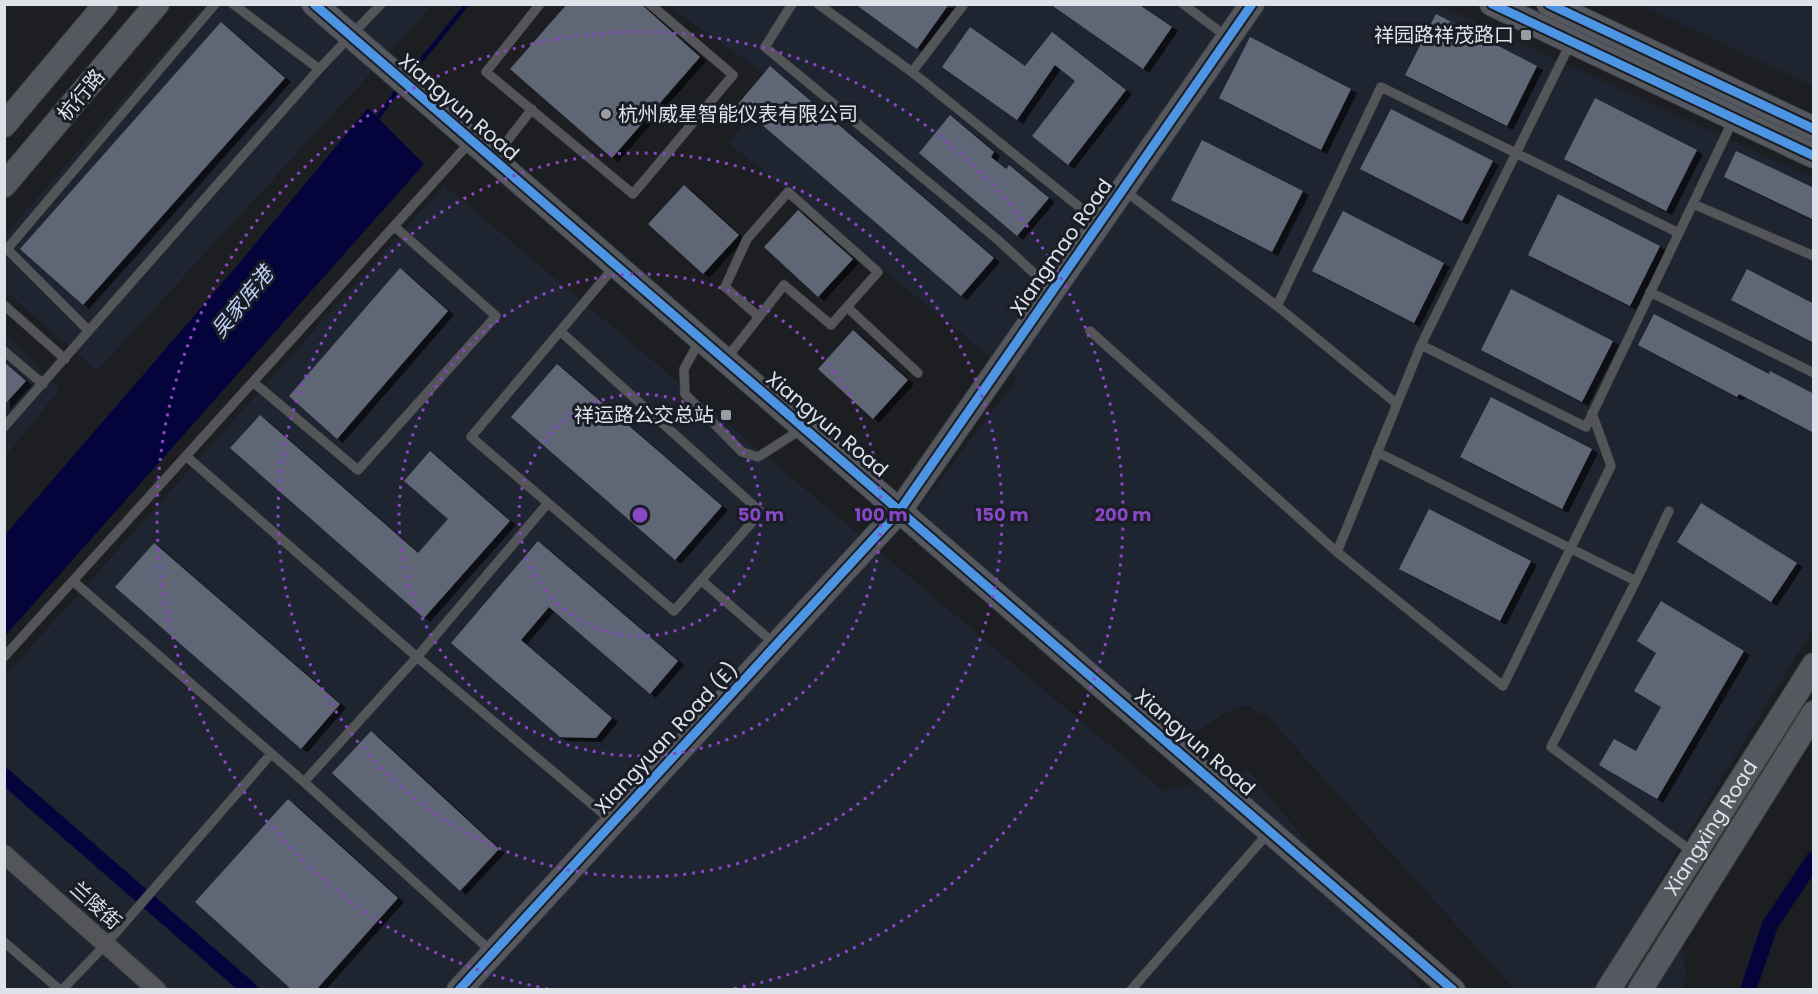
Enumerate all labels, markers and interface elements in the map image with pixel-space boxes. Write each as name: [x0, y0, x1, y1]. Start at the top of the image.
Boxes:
place label: 祥园路祥茂路口: [1374, 21, 1514, 49]
marker: 祥园路祥茂路口: [1519, 28, 1533, 42]
street label: Xiangyun Road: [393, 47, 525, 167]
street label: 杭行路: [51, 63, 111, 127]
place label: 杭州威星智能仪表有限公司: [618, 100, 858, 128]
marker: 杭州威星智能仪表有限公司: [599, 107, 613, 121]
street label: Xiangmao Road: [1003, 173, 1119, 321]
water label: 吴家库港: [204, 258, 282, 344]
street label: Xiangyun Road: [760, 365, 894, 483]
place label: 祥运路公交总站: [574, 401, 714, 429]
marker: 祥运路公交总站: [719, 408, 733, 422]
text: 50 m: [738, 502, 784, 527]
text: 100 m: [854, 502, 908, 527]
text: 150 m: [975, 502, 1029, 527]
text: 200 m: [1095, 502, 1151, 527]
centre of rings: [630, 505, 650, 525]
street label: Xiangyuan Road (E): [588, 656, 744, 820]
street label: Xiangyun Road: [1129, 682, 1261, 802]
street label: Xiangxing Road: [1657, 755, 1764, 901]
street label: 兰陵街: [64, 875, 128, 935]

